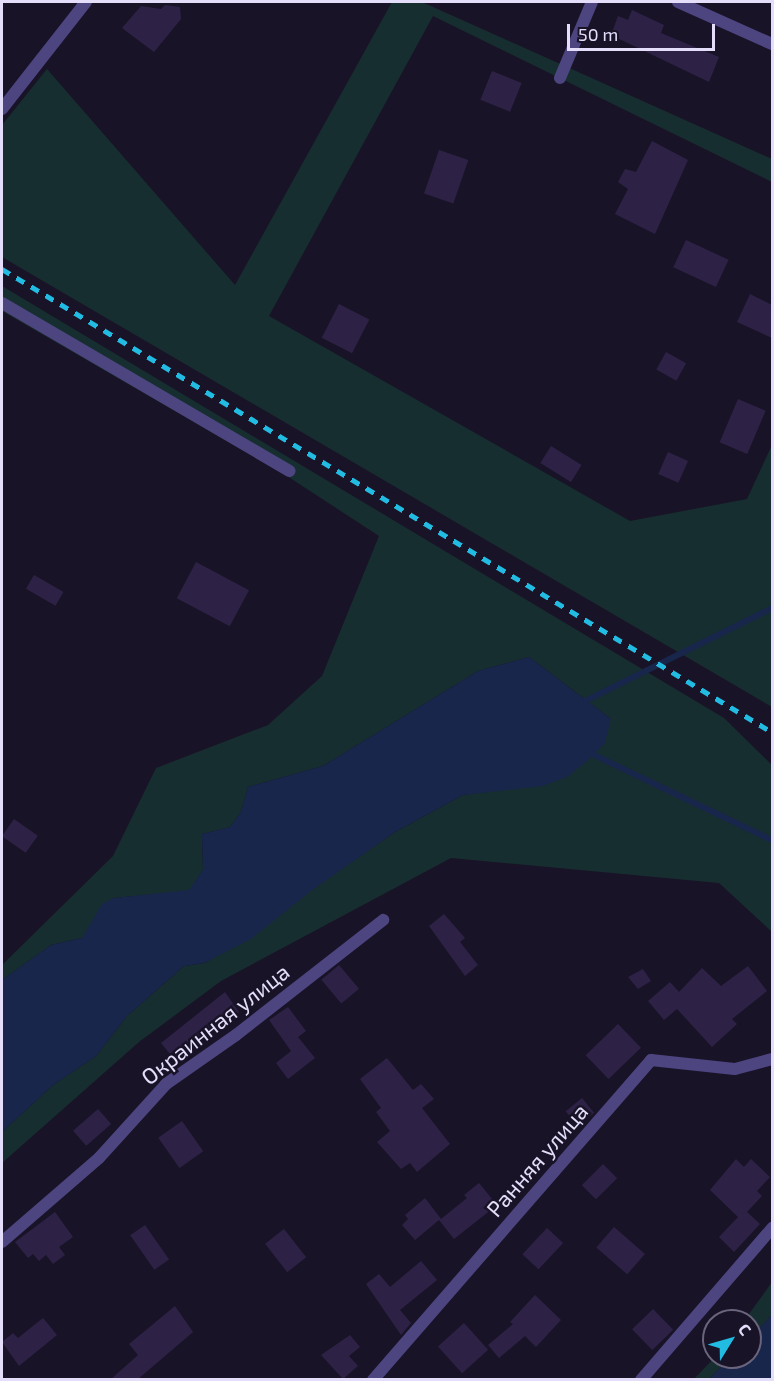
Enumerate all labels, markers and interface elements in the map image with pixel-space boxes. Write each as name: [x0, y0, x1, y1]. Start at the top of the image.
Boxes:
scale bar: [570, 12, 718, 50]
text: 50 m: [578, 23, 618, 45]
street label: Окраинная улица: [136, 958, 294, 1090]
street label: Ранняя улица: [481, 1098, 593, 1222]
north arrow: [702, 1309, 762, 1369]
text: С: [735, 1320, 756, 1339]

